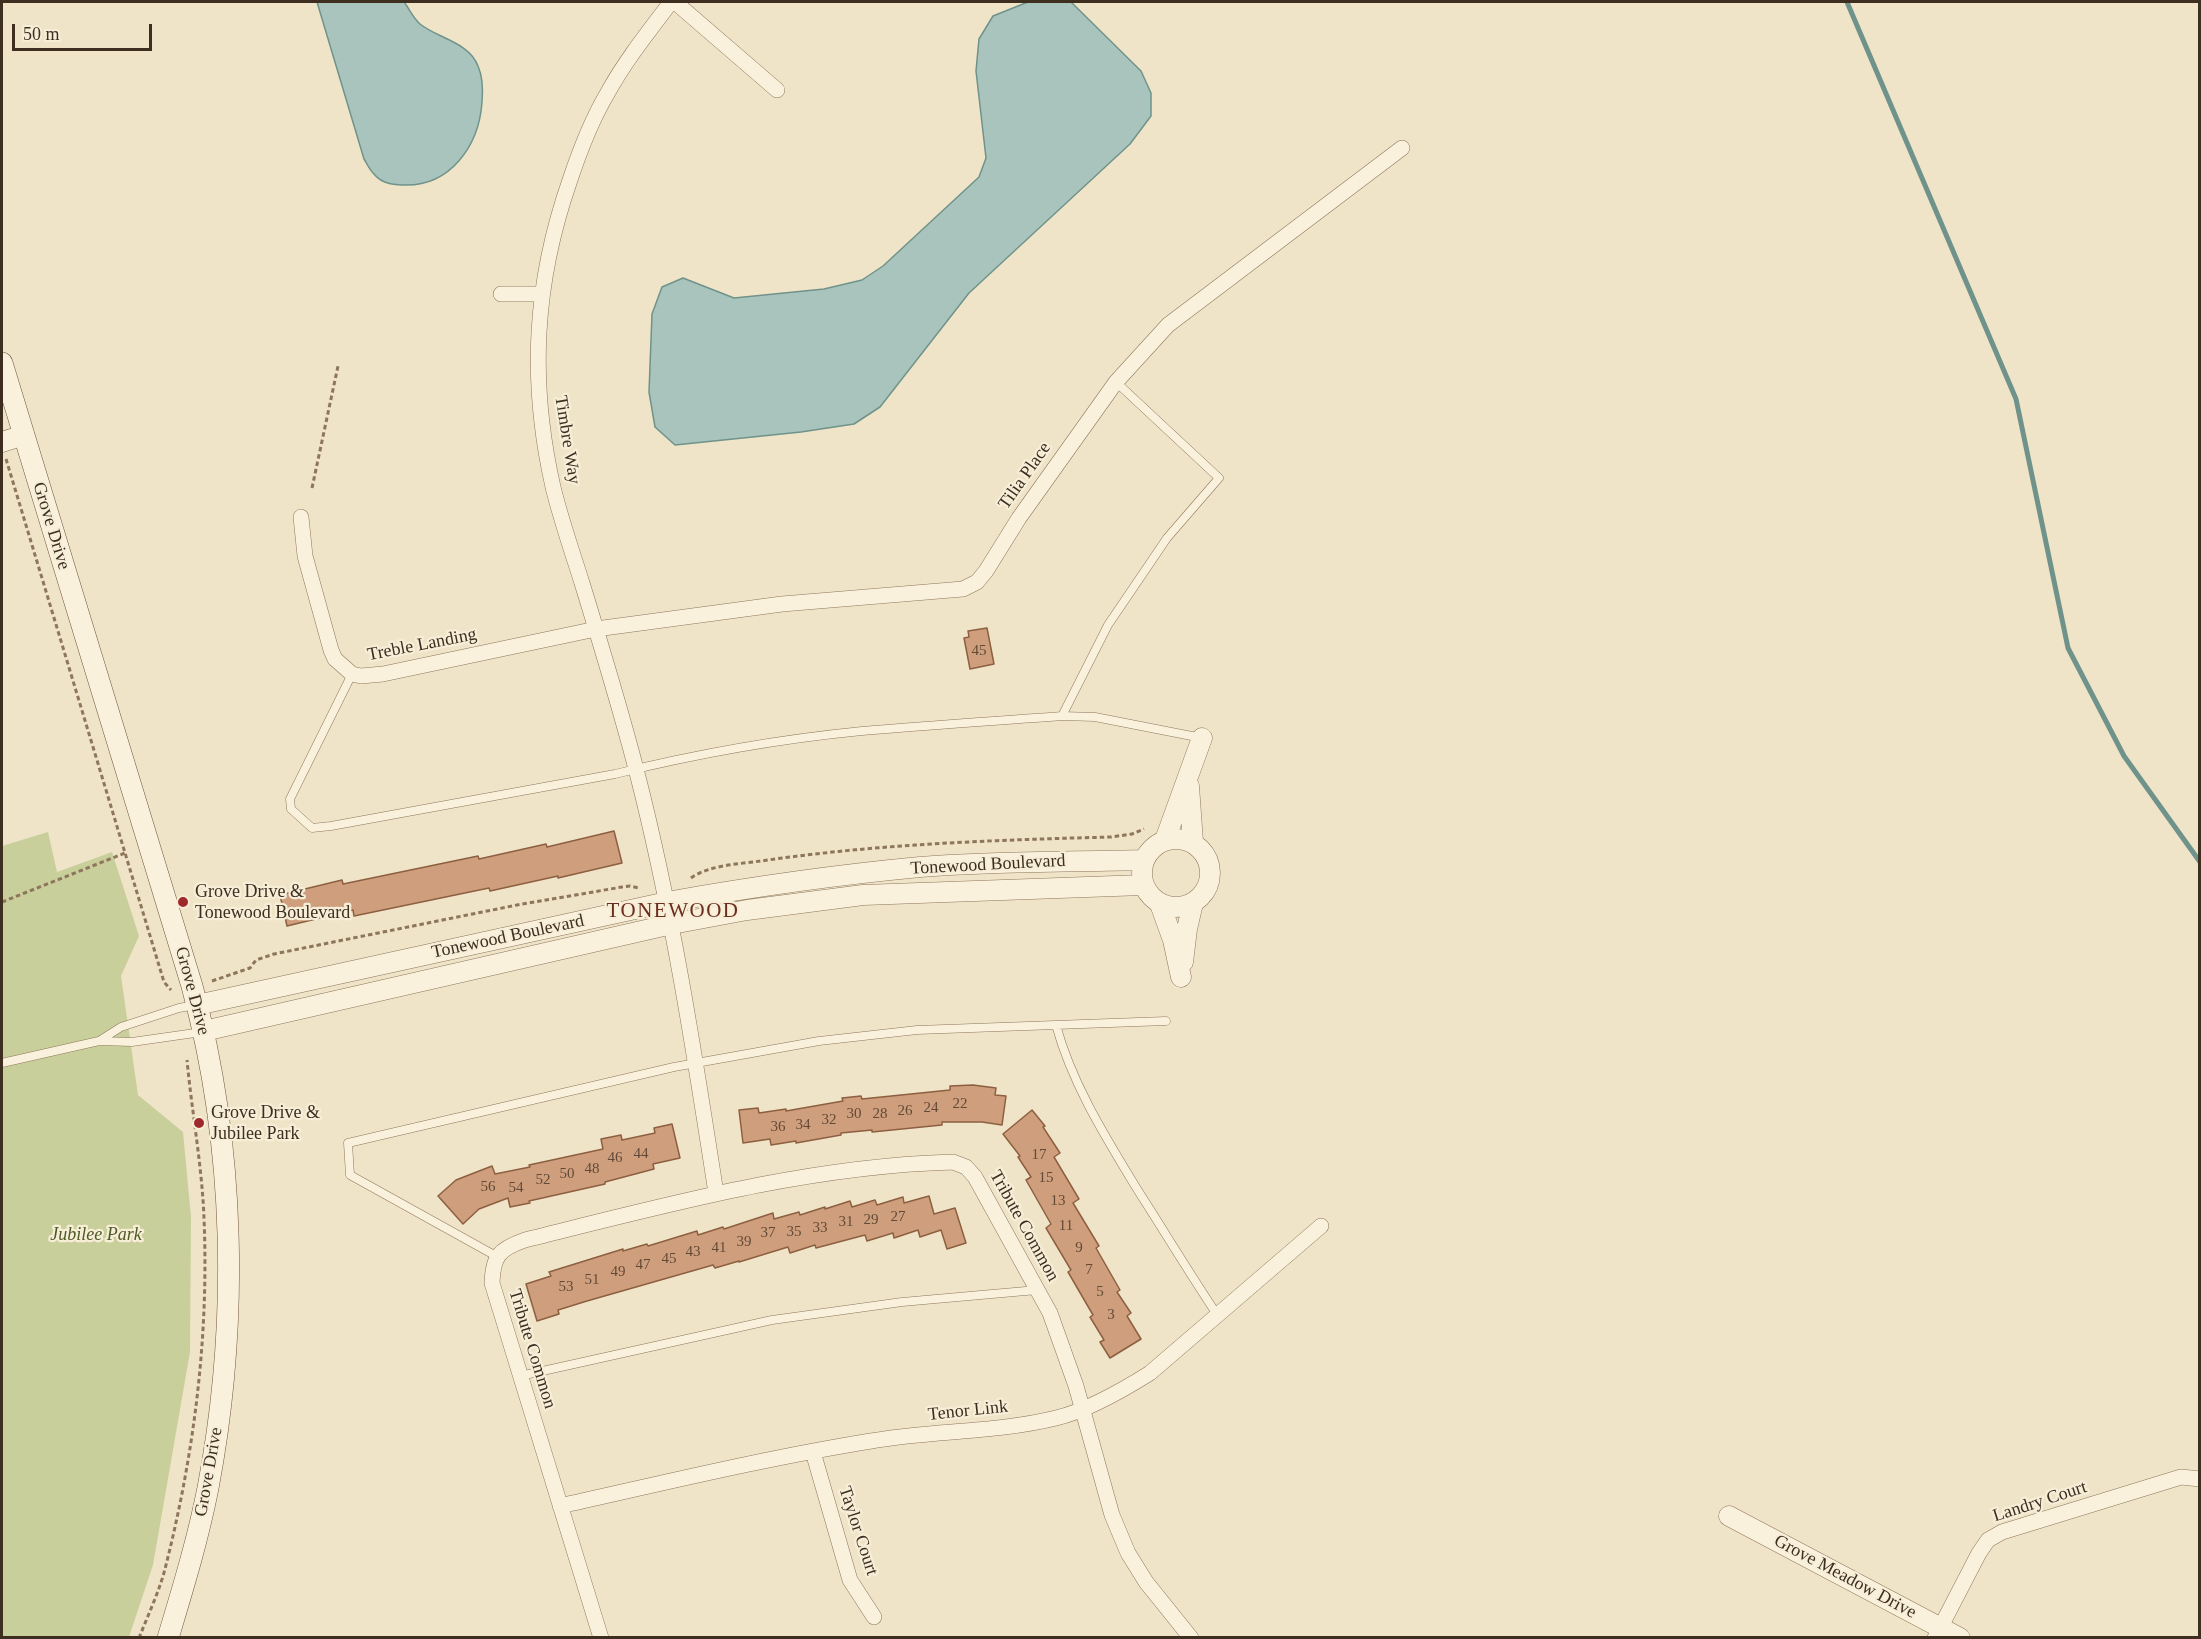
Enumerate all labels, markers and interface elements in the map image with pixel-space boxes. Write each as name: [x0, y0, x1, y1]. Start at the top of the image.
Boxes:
scale bar: [15, 12, 154, 50]
text: 50 m: [23, 24, 60, 44]
street label: Timbre Way: [549, 394, 585, 486]
street label: Tilia Place: [994, 438, 1056, 514]
street label: Grove Drive: [27, 480, 75, 572]
street label: Treble Landing: [366, 624, 478, 666]
house number: 45: [972, 642, 986, 660]
street label: Tonewood Boulevard: [910, 850, 1066, 880]
place label: Grove Drive & Tonewood Boulevard: [195, 881, 350, 924]
marker: Grove Drive & Tonewood Boulevard: [176, 895, 190, 909]
district label: TONEWOOD: [607, 898, 739, 924]
street label: Tonewood Boulevard: [430, 910, 586, 964]
street label: Grove Drive: [170, 945, 214, 1037]
house number: 22: [952, 1095, 968, 1113]
house number: 24: [924, 1099, 938, 1117]
place label: Grove Drive & Jubilee Park: [211, 1102, 320, 1144]
house number: 26: [898, 1102, 912, 1120]
house number: 30: [846, 1105, 862, 1123]
house number: 28: [872, 1105, 888, 1123]
house number: 32: [822, 1111, 836, 1129]
marker: Grove Drive & Jubilee Park: [192, 1116, 206, 1130]
house number: 34: [796, 1116, 810, 1134]
house number: 36: [770, 1118, 786, 1136]
house number: 44: [634, 1145, 648, 1163]
house number: 17: [1032, 1146, 1046, 1164]
house number: 46: [608, 1149, 622, 1167]
house number: 48: [584, 1160, 600, 1178]
house number: 50: [560, 1165, 574, 1183]
street label: Tribute Common: [985, 1167, 1063, 1285]
house number: 15: [1038, 1169, 1054, 1187]
house number: 52: [536, 1171, 550, 1189]
house number: 56: [480, 1178, 496, 1196]
house number: 54: [508, 1179, 524, 1197]
house number: 13: [1050, 1192, 1066, 1210]
house number: 27: [890, 1208, 906, 1226]
house number: 29: [864, 1211, 878, 1229]
house number: 31: [838, 1213, 854, 1231]
house number: 11: [1059, 1217, 1073, 1235]
house number: 33: [812, 1219, 828, 1237]
house number: 35: [786, 1223, 802, 1241]
park label: Jubilee Park: [50, 1224, 142, 1246]
house number: 37: [760, 1224, 776, 1242]
house number: 39: [736, 1233, 752, 1251]
house number: 41: [712, 1239, 726, 1257]
house number: 9: [1075, 1239, 1083, 1257]
house number: 43: [686, 1243, 700, 1261]
house number: 45: [662, 1250, 676, 1268]
house number: 47: [636, 1256, 650, 1274]
house number: 7: [1085, 1261, 1093, 1279]
house number: 49: [610, 1263, 626, 1281]
house number: 51: [584, 1271, 600, 1289]
house number: 53: [558, 1278, 574, 1296]
house number: 5: [1096, 1283, 1104, 1301]
street label: Tribute Common: [504, 1287, 560, 1411]
house number: 3: [1107, 1306, 1115, 1324]
street label: Tenor Link: [927, 1396, 1009, 1426]
street label: Grove Drive: [191, 1426, 227, 1518]
street label: Landry Court: [1990, 1477, 2090, 1527]
street label: Taylor Court: [833, 1484, 883, 1578]
street label: Grove Meadow Drive: [1770, 1530, 1920, 1624]

